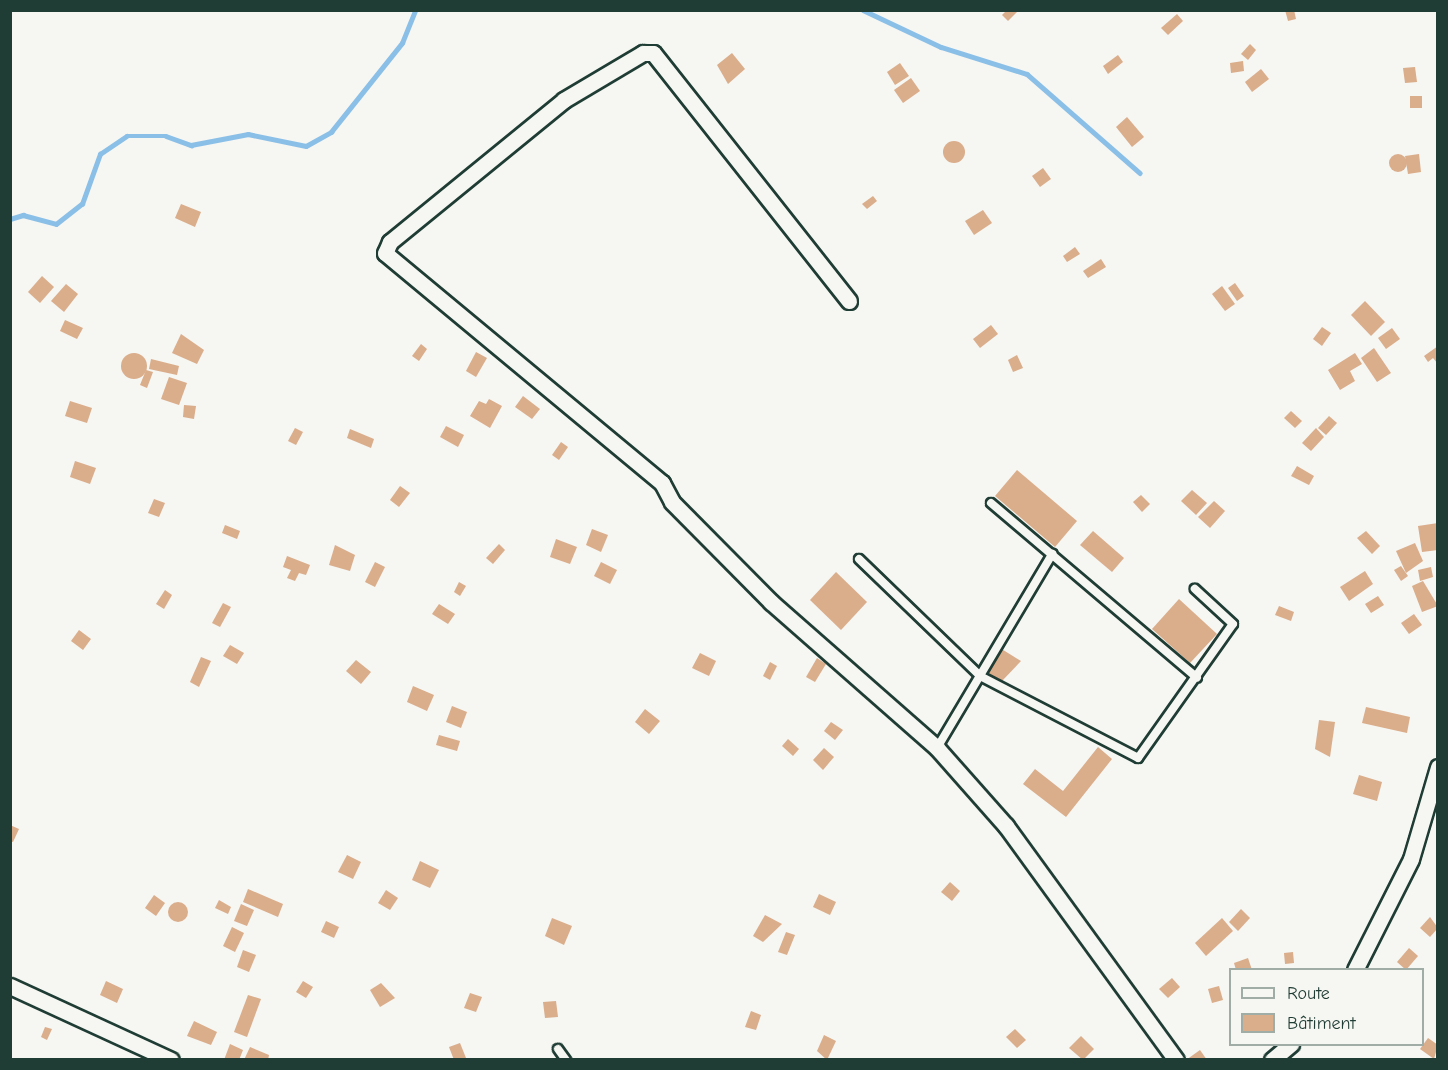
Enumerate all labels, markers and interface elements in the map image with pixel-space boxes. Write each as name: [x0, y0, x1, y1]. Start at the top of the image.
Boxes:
legend: [1229, 968, 1424, 1046]
text: Route: [1287, 983, 1330, 1004]
text: Bâtiment: [1287, 1013, 1356, 1034]

